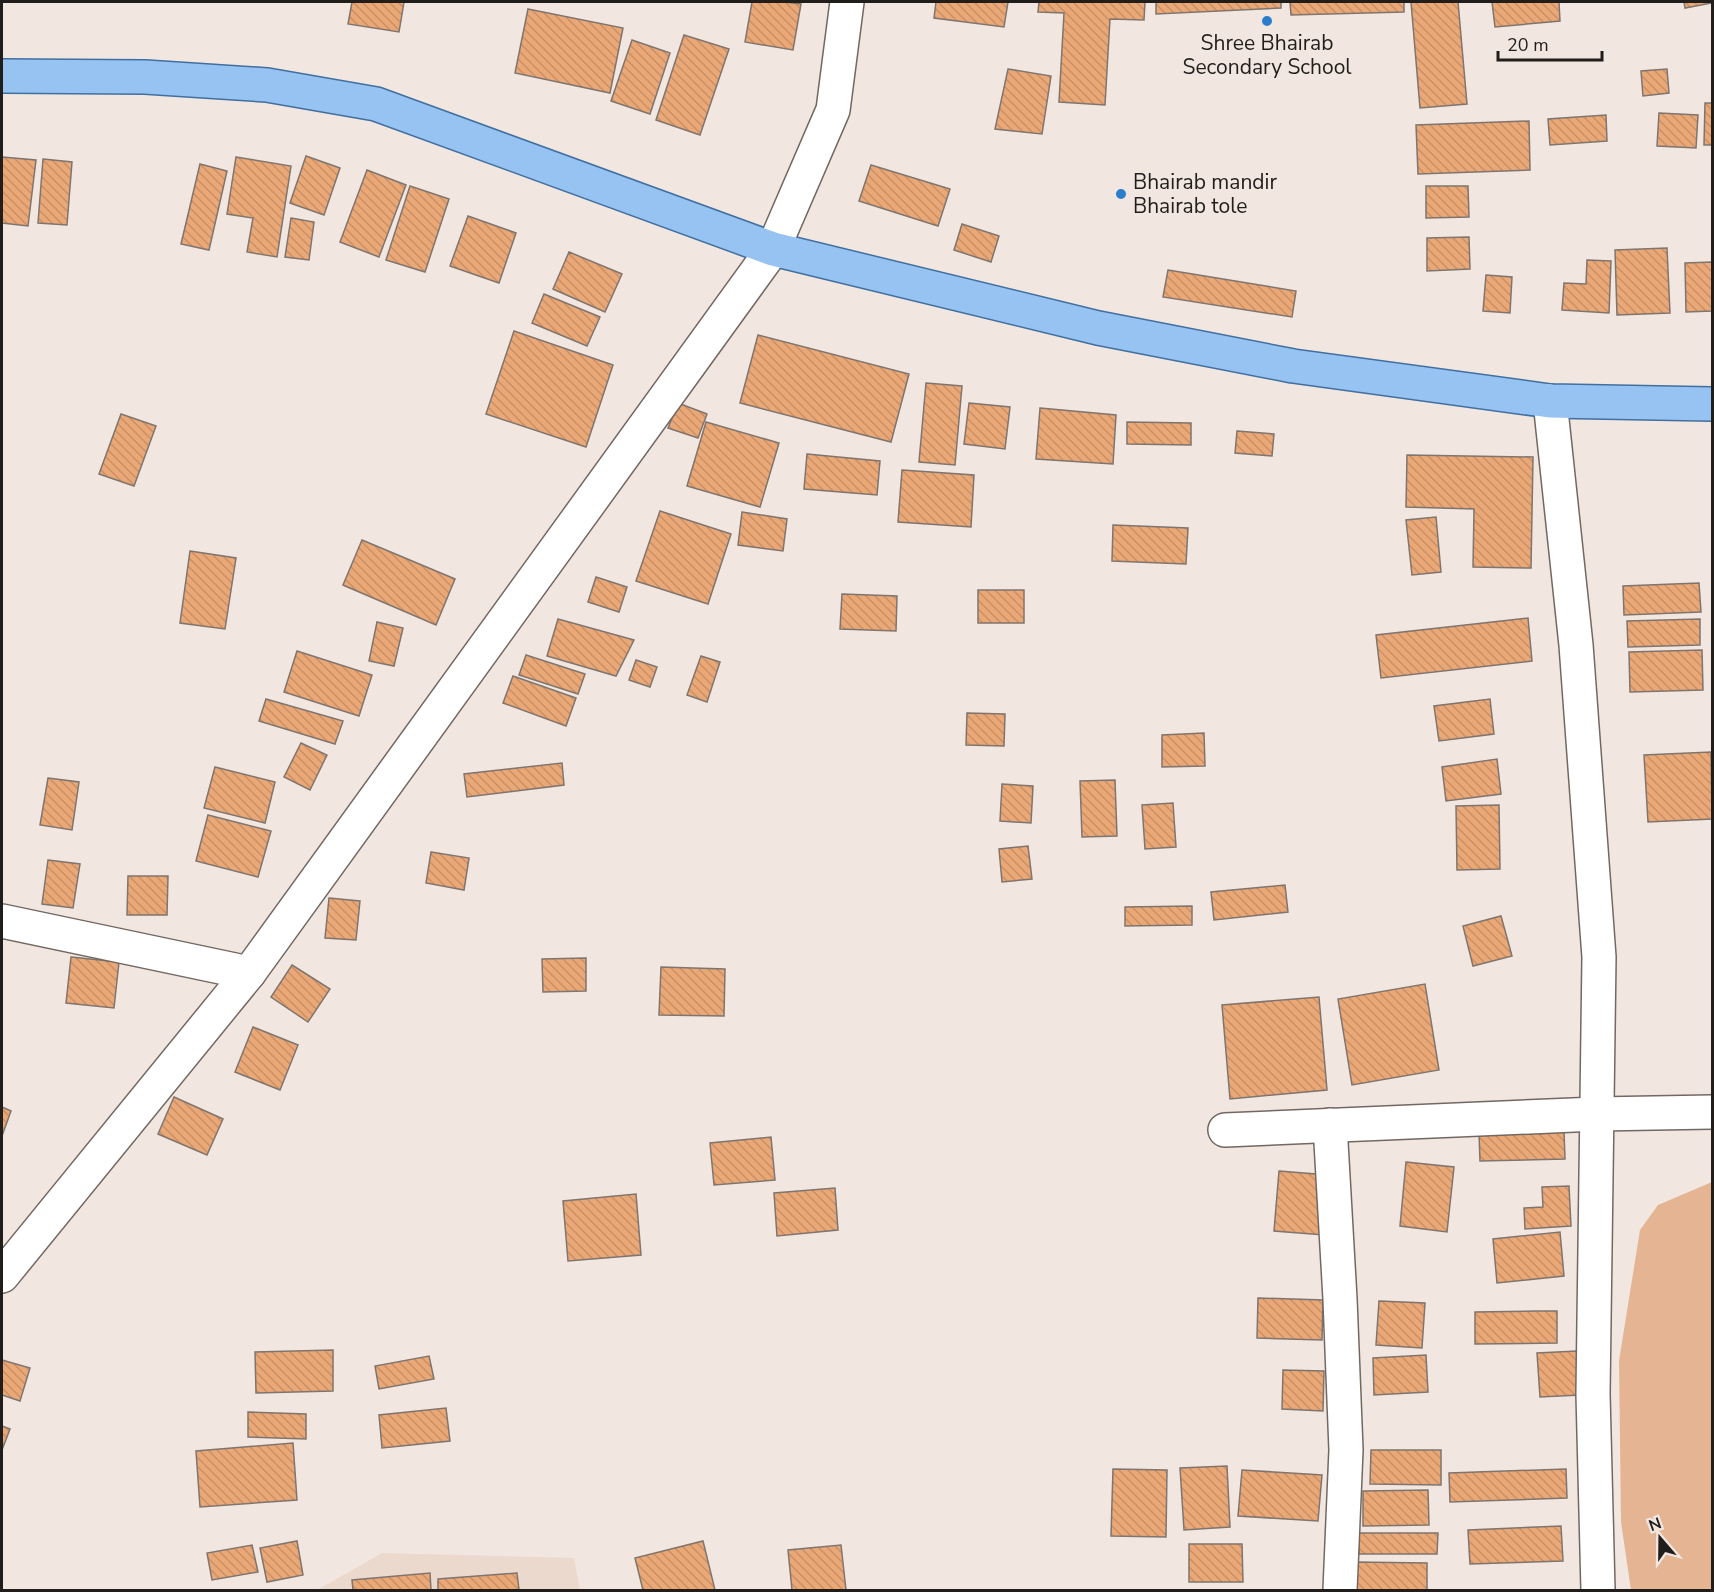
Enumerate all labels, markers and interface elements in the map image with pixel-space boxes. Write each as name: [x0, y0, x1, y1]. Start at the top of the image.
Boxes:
marker: Shree Bhairab Secondary School: [1260, 14, 1274, 28]
scale bar: [1498, 24, 1602, 62]
place label: Shree Bhairab Secondary School: [1182, 29, 1352, 81]
text: 20 m: [1507, 33, 1549, 57]
place label: Bhairab mandir Bhairab tole: [1133, 168, 1277, 220]
marker: Bhairab mandir Bhairab tole: [1114, 187, 1128, 201]
north arrow: [1630, 1508, 1690, 1568]
text: N: [1646, 1512, 1665, 1537]

